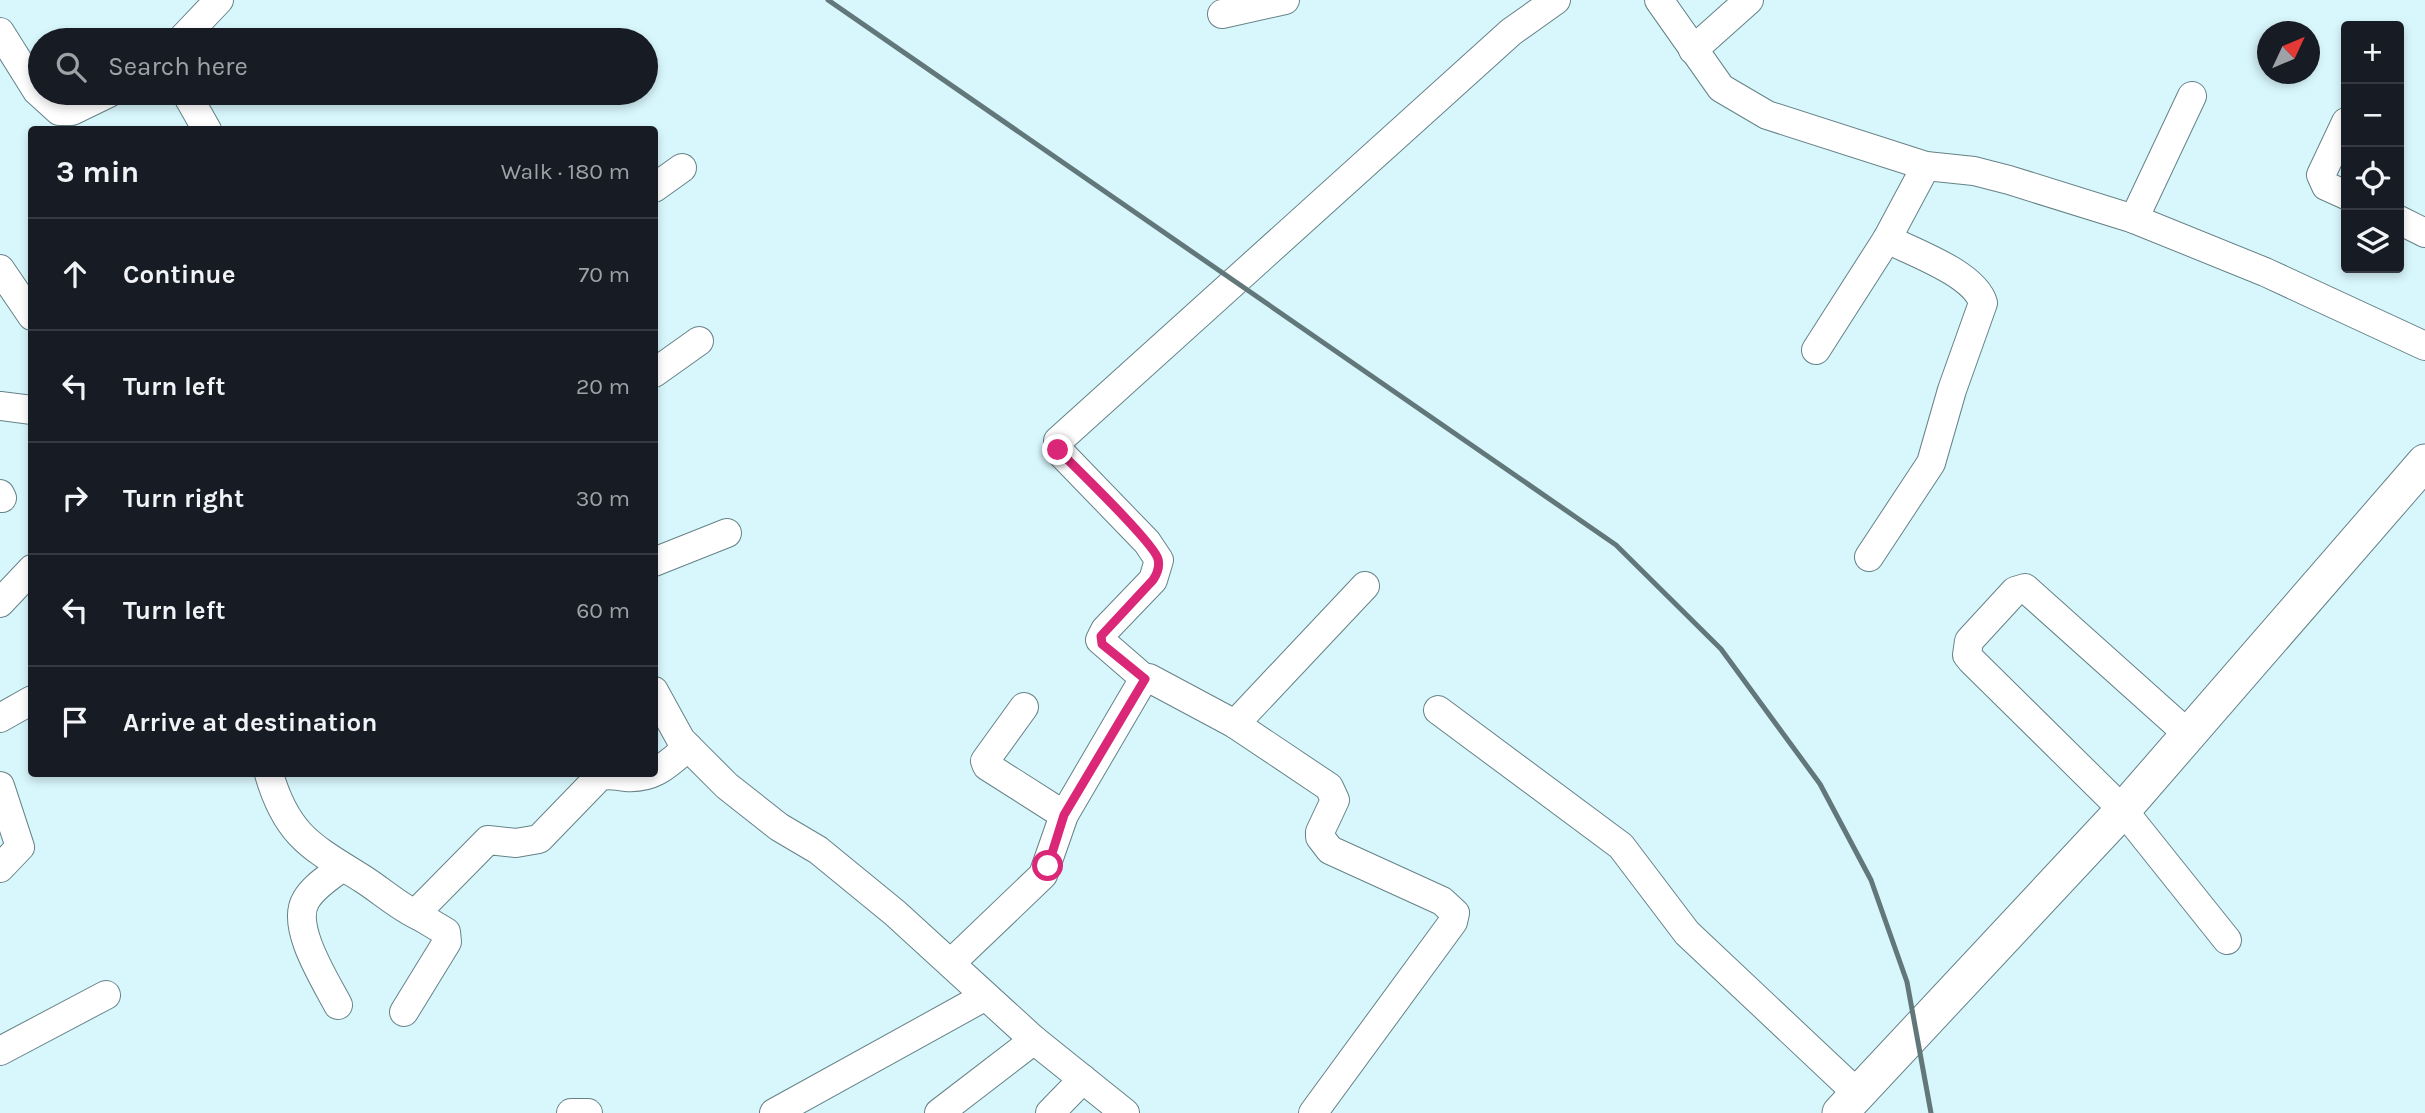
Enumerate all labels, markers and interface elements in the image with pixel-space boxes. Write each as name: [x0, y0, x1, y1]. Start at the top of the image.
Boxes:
north arrow: [2257, 21, 2320, 84]
map controls: [2341, 21, 2404, 273]
button: +: [2341, 21, 2404, 84]
search box: [28, 28, 658, 105]
icon: search: [52, 48, 90, 86]
text: Search here: [108, 51, 248, 82]
button: −: [2341, 84, 2404, 147]
button: locate: [2341, 147, 2404, 210]
text: 3 min: [56, 154, 139, 190]
text: Walk · 180 m: [501, 158, 630, 185]
button: layers: [2341, 210, 2404, 273]
icon: ahead: [56, 255, 94, 293]
text: Continue: [123, 259, 235, 290]
text: 70 m: [579, 261, 630, 288]
icon: left: [56, 367, 94, 405]
text: Turn left: [123, 371, 225, 402]
text: 20 m: [576, 373, 630, 400]
route end: [1042, 434, 1073, 465]
icon: right: [56, 479, 94, 517]
text: Turn right: [123, 483, 244, 514]
text: 30 m: [576, 485, 630, 512]
icon: left: [56, 591, 94, 629]
text: Turn left: [123, 595, 225, 626]
text: 60 m: [576, 597, 630, 624]
icon: arrive: [56, 703, 94, 741]
text: Arrive at destination: [123, 707, 377, 738]
route start: [1032, 850, 1063, 881]

